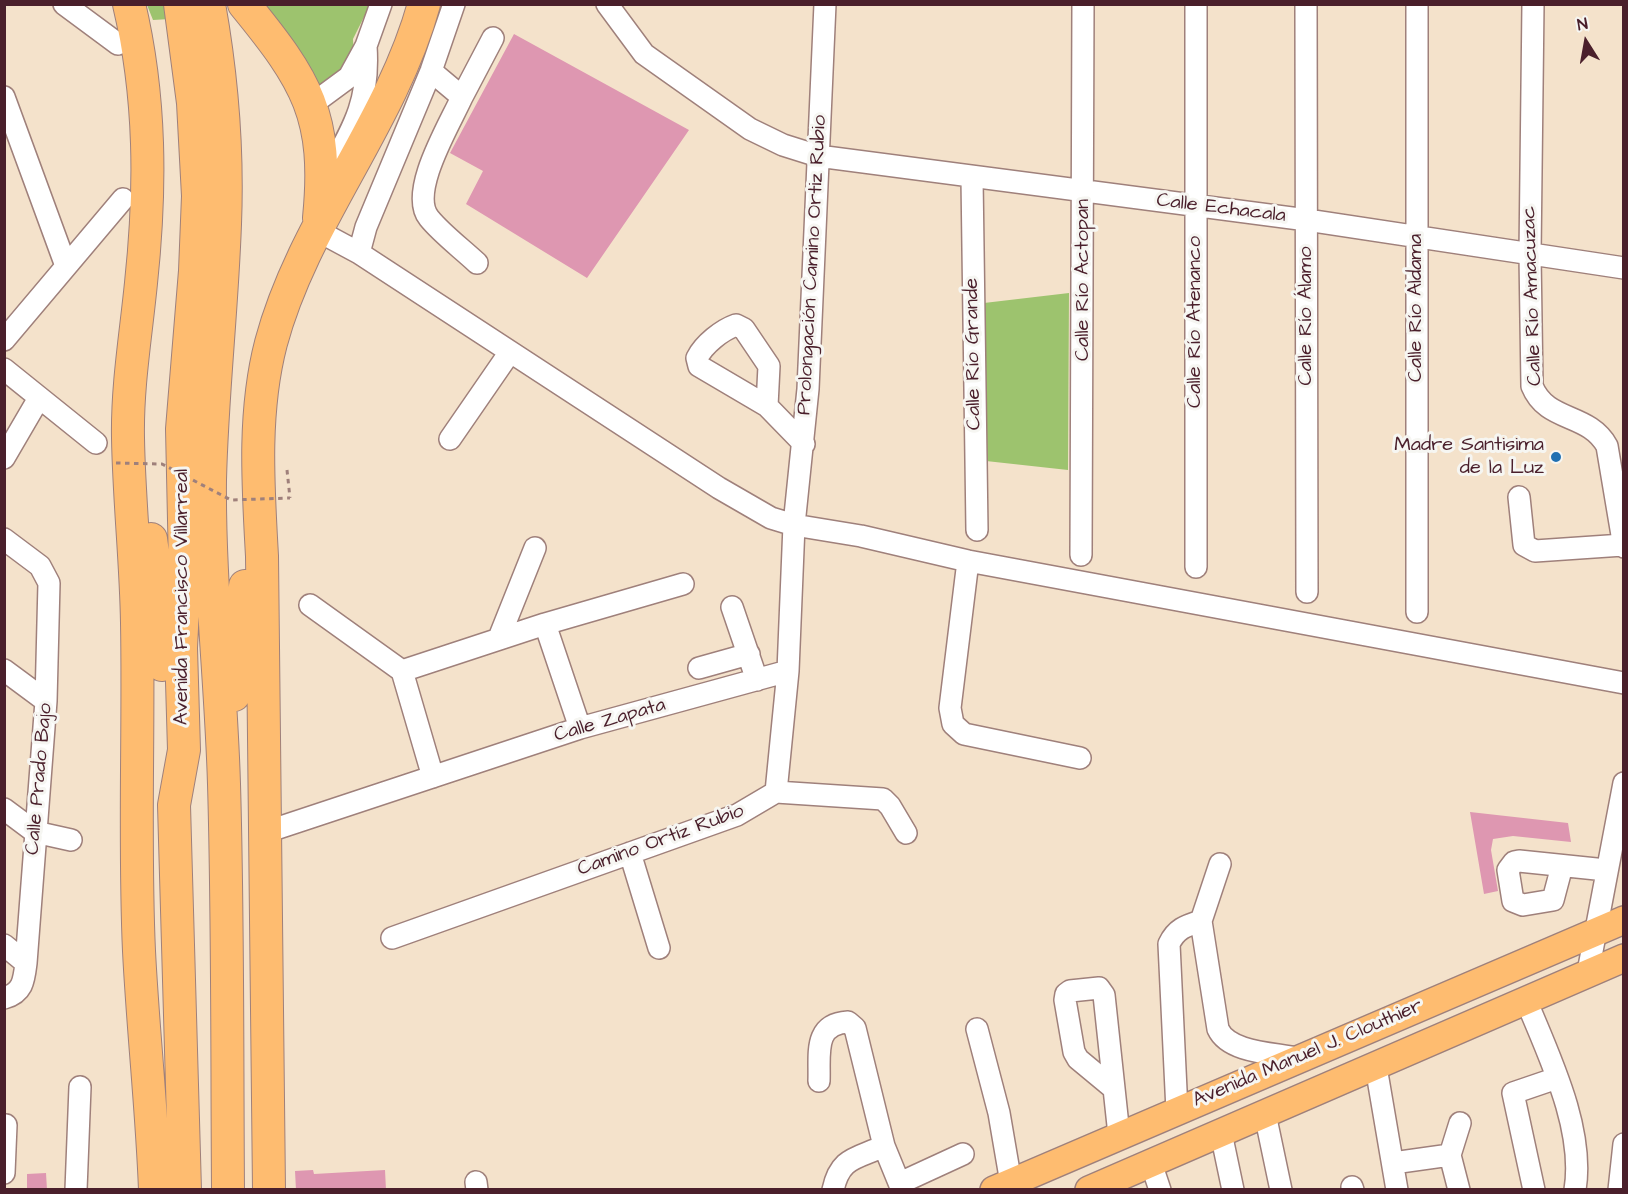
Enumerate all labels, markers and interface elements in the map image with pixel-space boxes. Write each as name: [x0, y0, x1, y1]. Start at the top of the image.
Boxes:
north arrow: [1556, 12, 1616, 72]
text: N: [1576, 13, 1590, 36]
street label: Prolongación Camino Ortiz Rubio: [793, 114, 833, 416]
street label: Calle Echacala: [1155, 189, 1287, 229]
street label: Calle Río Actopan: [1072, 199, 1096, 361]
street label: Calle Río Amacuzac: [1518, 206, 1548, 386]
street label: Calle Río Aldama: [1405, 234, 1429, 382]
street label: Calle Río Atenanco: [1184, 236, 1208, 408]
street label: Calle Río Álamo: [1295, 247, 1319, 385]
street label: Calle Río Grande: [961, 278, 987, 430]
place label: Madre Santisima de la Luz: [1394, 434, 1544, 481]
marker: Madre Santisima de la Luz: [1549, 450, 1563, 464]
street label: Avenida Francisco Villarreal: [171, 469, 195, 725]
street label: Calle Zapata: [551, 694, 669, 748]
street label: Calle Prado Bajo: [21, 702, 59, 856]
street label: Camino Ortíz Rubio: [574, 800, 748, 882]
street label: Avenida Manuel J. Clouthier: [1189, 995, 1427, 1113]

